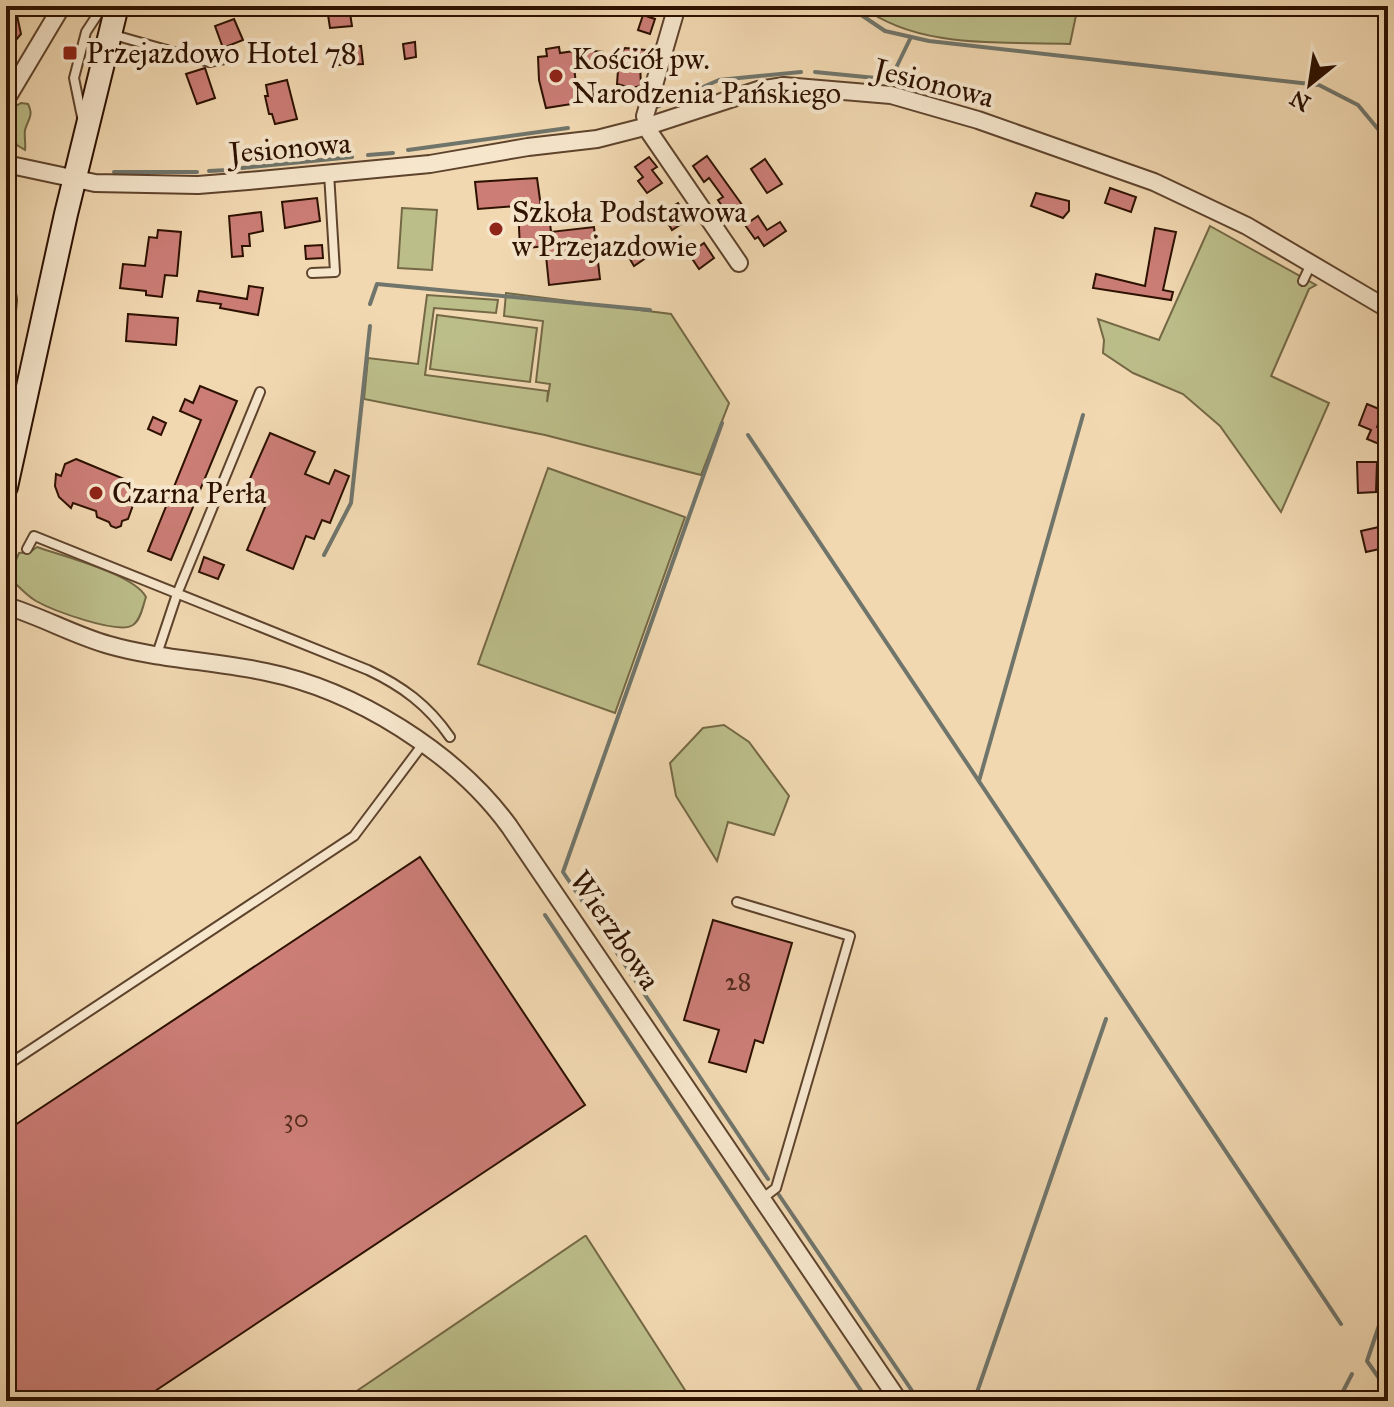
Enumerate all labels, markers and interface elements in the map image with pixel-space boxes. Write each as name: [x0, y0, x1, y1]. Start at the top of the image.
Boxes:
place label: Przejazdowo Hotel 78: [86, 35, 357, 71]
place label: Kościół pw. Narodzenia Pańskiego: [572, 41, 841, 111]
marker: Przejazdowo Hotel 78: [61, 44, 79, 62]
north arrow: [1270, 44, 1350, 124]
street label: Jesionowa: [867, 50, 998, 115]
marker: Kościół pw. Narodzenia Pańskiego: [547, 67, 565, 85]
text: N: [1285, 84, 1315, 117]
street label: Jesionowa: [225, 125, 353, 172]
place label: Szkoła Podstawowa w Przejazdowie: [512, 194, 747, 264]
marker: Szkoła Podstawowa w Przejazdowie: [487, 220, 505, 238]
place label: Czarna Perła: [112, 475, 267, 511]
marker: Czarna Perła: [87, 484, 105, 502]
street label: Wierzbowa: [562, 863, 668, 997]
house number: 28: [725, 965, 751, 997]
house number: 30: [283, 1102, 309, 1134]

